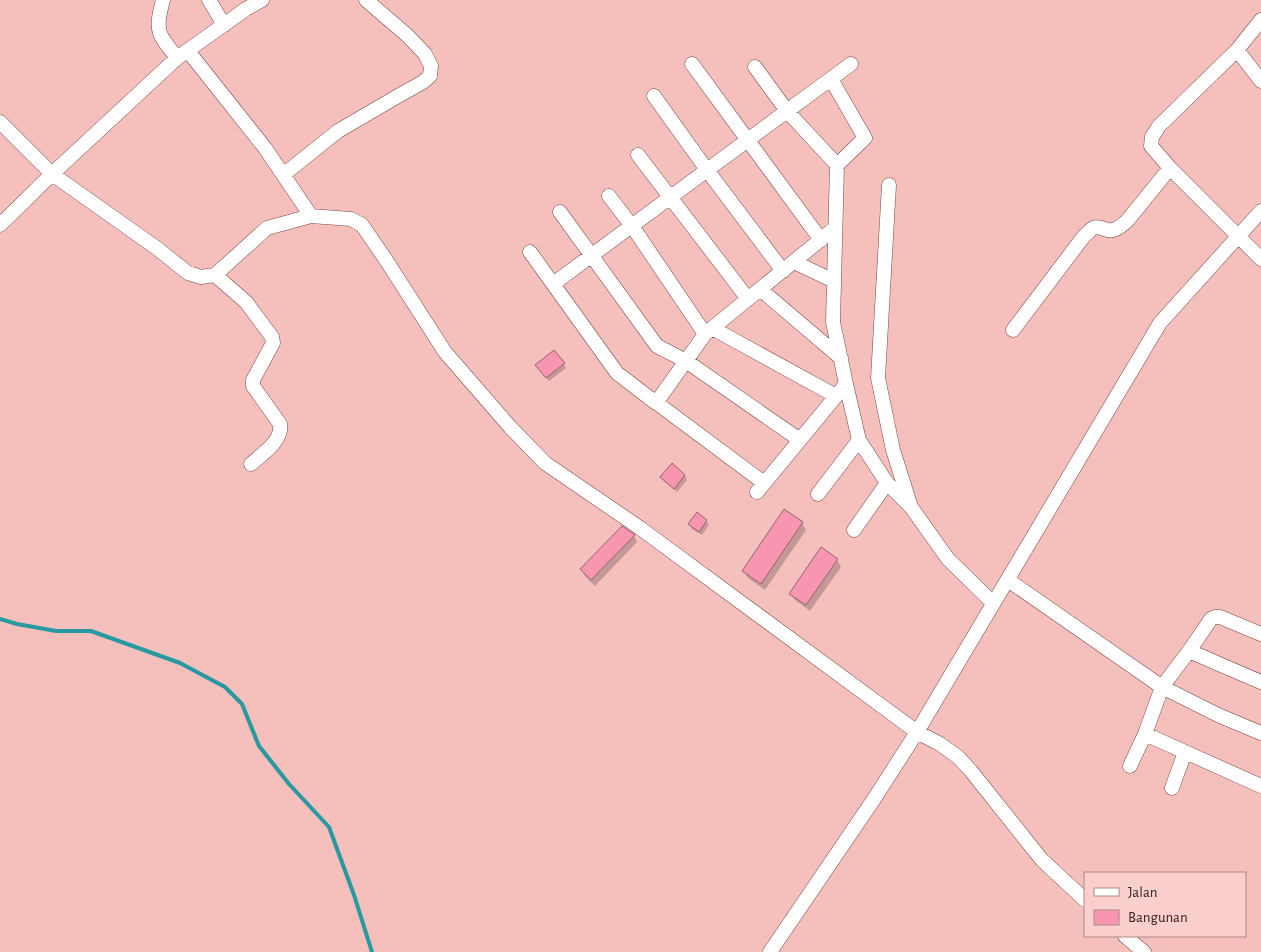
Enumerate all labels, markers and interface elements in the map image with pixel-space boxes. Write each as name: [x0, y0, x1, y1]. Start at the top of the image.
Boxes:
legend: [1084, 872, 1246, 937]
text: Jalan: [1128, 885, 1158, 900]
text: Bangunan: [1128, 910, 1188, 925]

